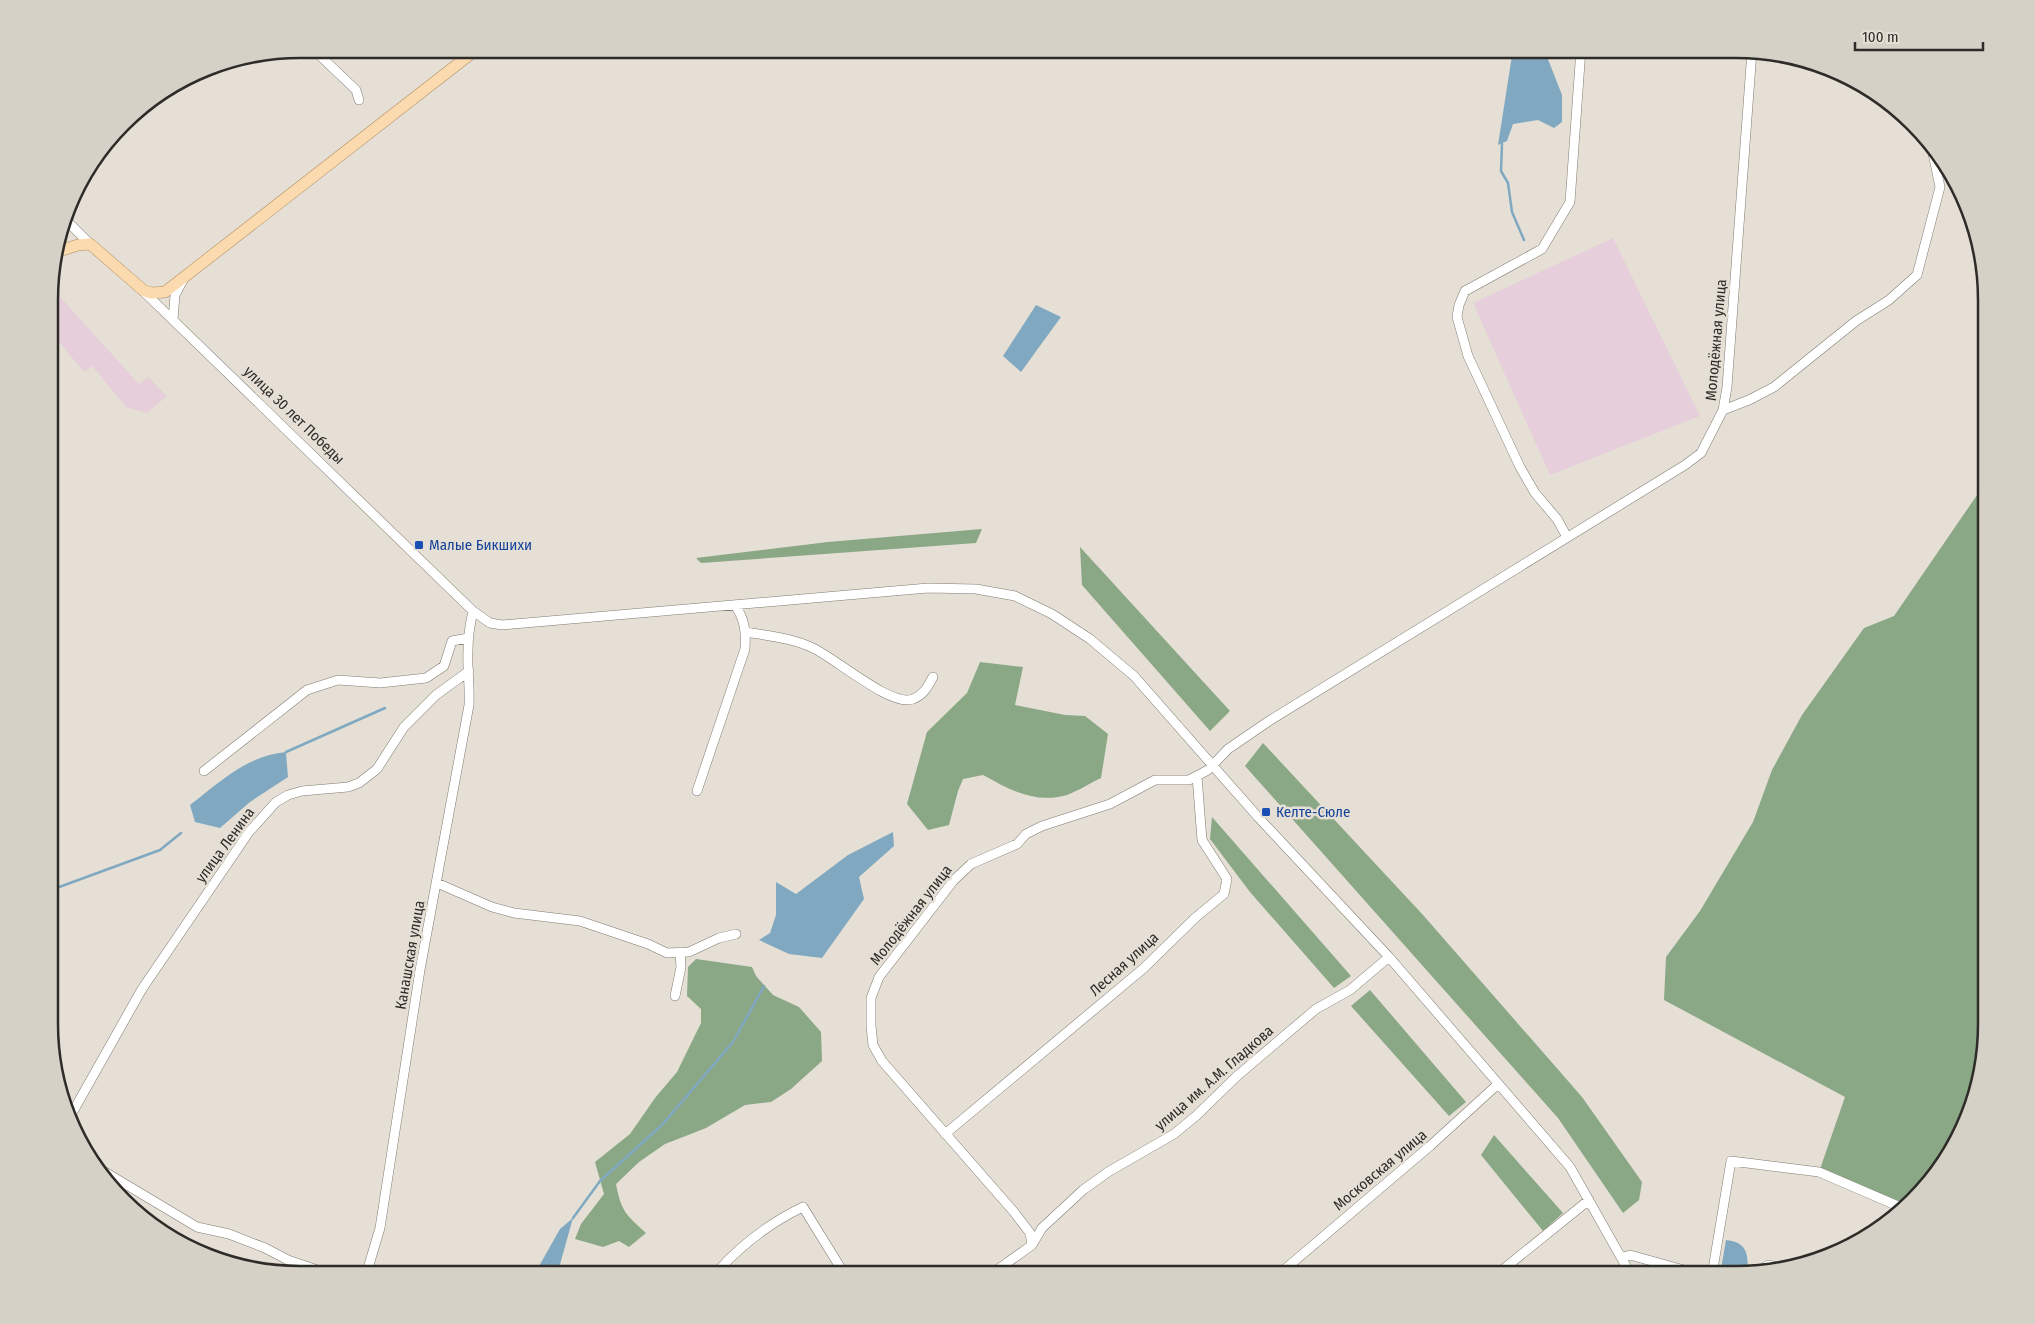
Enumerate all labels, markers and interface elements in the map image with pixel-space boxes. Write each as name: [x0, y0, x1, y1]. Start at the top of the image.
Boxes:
scale bar: [1855, 20, 1982, 52]
text: 100 m: [1862, 28, 1899, 46]
street label: Молодёжная улица: [1702, 278, 1730, 402]
street label: улица 30 лет Победы: [240, 362, 348, 468]
place label: Малые Бикшихи: [429, 536, 532, 554]
marker: Малые Бикшихи: [413, 539, 425, 551]
place label: Келте-Сюле: [1276, 803, 1350, 821]
street label: улица Ленина: [192, 804, 258, 886]
marker: Келте-Сюле: [1260, 806, 1272, 818]
street label: Молодёжная улица: [866, 861, 956, 969]
street label: Канашская улица: [392, 899, 428, 1011]
street label: Лесная улица: [1086, 928, 1162, 1000]
street label: улица им. А.М. Гладкова: [1151, 1022, 1277, 1134]
street label: Московская улица: [1330, 1126, 1430, 1214]

